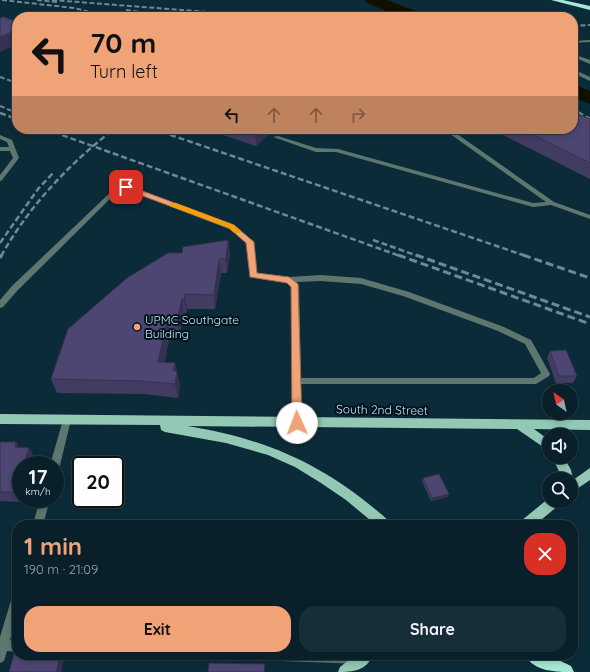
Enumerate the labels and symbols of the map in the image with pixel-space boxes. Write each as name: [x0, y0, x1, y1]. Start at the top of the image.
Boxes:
pin: [109, 170, 143, 204]
place label: UPMC Southgate Building: [145, 312, 239, 341]
marker: UPMC Southgate Building: [132, 322, 142, 332]
north arrow: [542, 384, 578, 420]
street label: South 2nd Street: [336, 401, 428, 418]
position arrow: [276, 402, 318, 444]
speed limit sign: 20: [72, 456, 124, 508]

